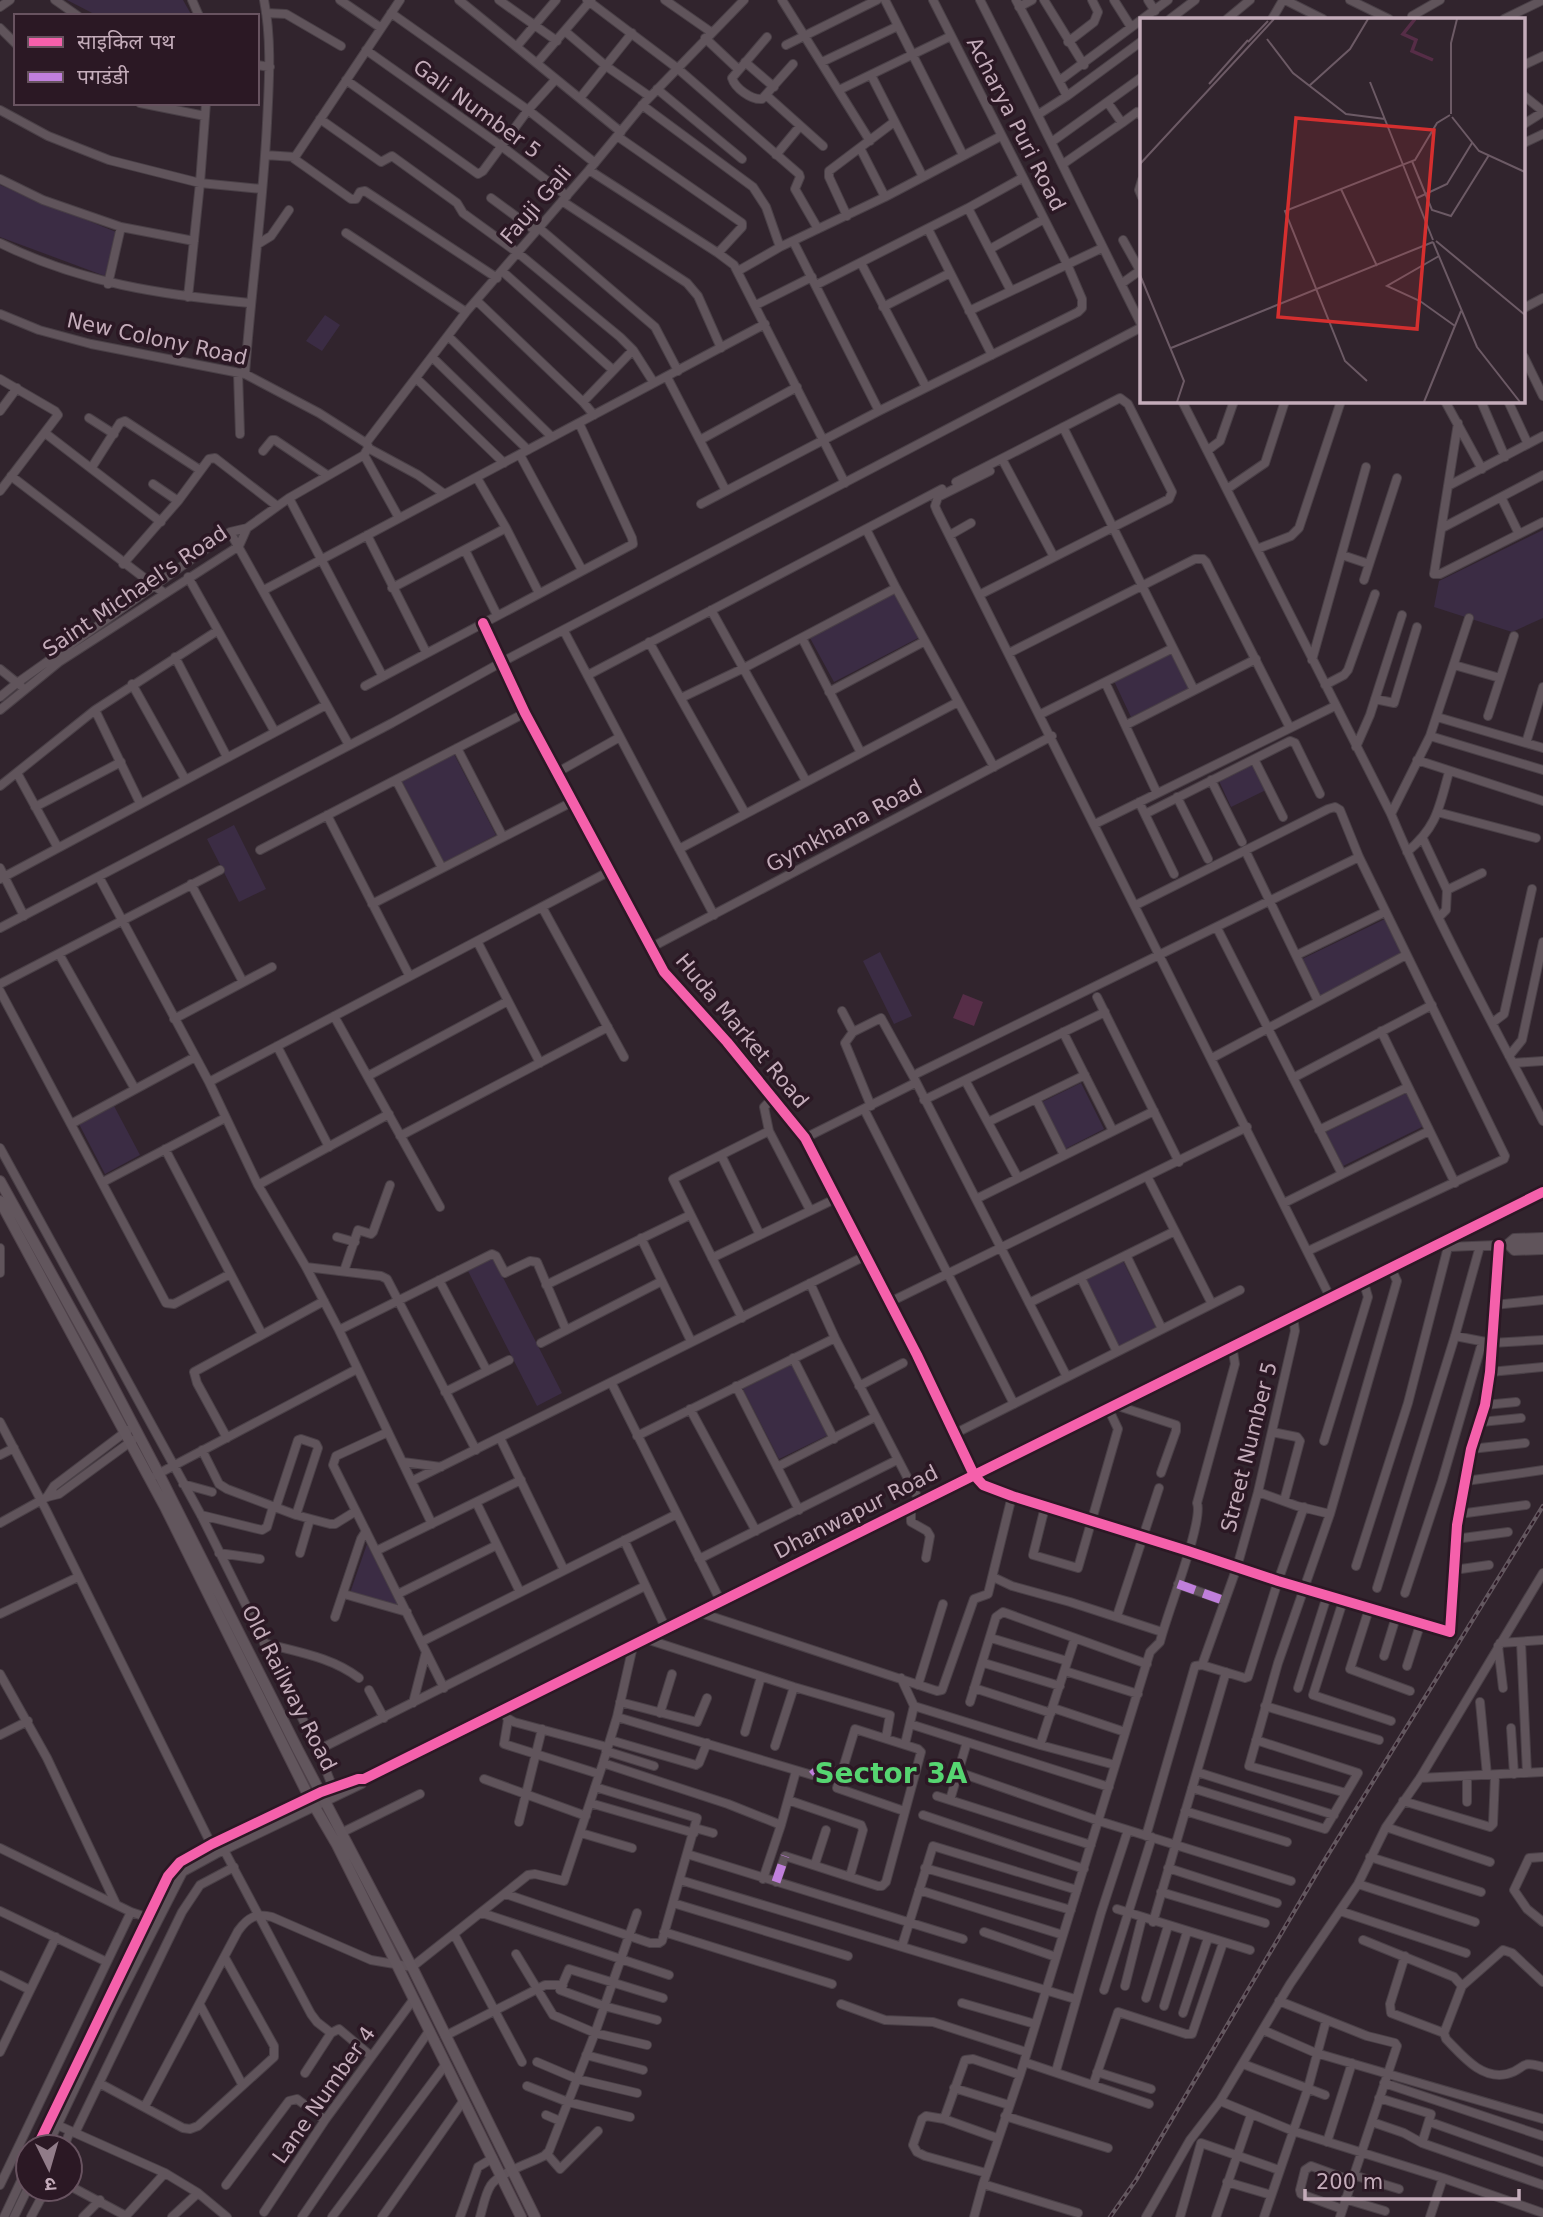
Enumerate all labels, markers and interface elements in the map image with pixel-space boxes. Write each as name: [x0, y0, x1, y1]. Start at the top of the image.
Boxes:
legend: [14, 14, 259, 105]
inset map: [1140, 18, 1526, 402]
text: साइकिल पथ: [77, 30, 175, 54]
street label: Acharya Puri Road: [962, 33, 1070, 215]
street label: Gali Number 5: [409, 55, 545, 163]
text: पगडंडी: [77, 65, 129, 89]
street label: Fauji Gali: [496, 161, 576, 249]
street label: New Colony Road: [65, 308, 249, 370]
street label: Saint Michael's Road: [38, 520, 232, 662]
street label: Gymkhana Road: [762, 775, 926, 877]
street label: Huda Market Road: [671, 949, 813, 1113]
street label: Street Number 5: [1216, 1359, 1282, 1535]
street label: Dhanwapur Road: [770, 1460, 942, 1564]
street label: Old Railway Road: [237, 1601, 341, 1775]
district label: Sector 3A: [814, 1757, 968, 1790]
street label: Lane Number 4: [268, 2022, 380, 2168]
north arrow: [14, 2133, 84, 2203]
scale bar: [1305, 2158, 1518, 2202]
text: 200 m: [1316, 2170, 1383, 2194]
text: उ: [43, 2173, 57, 2196]

